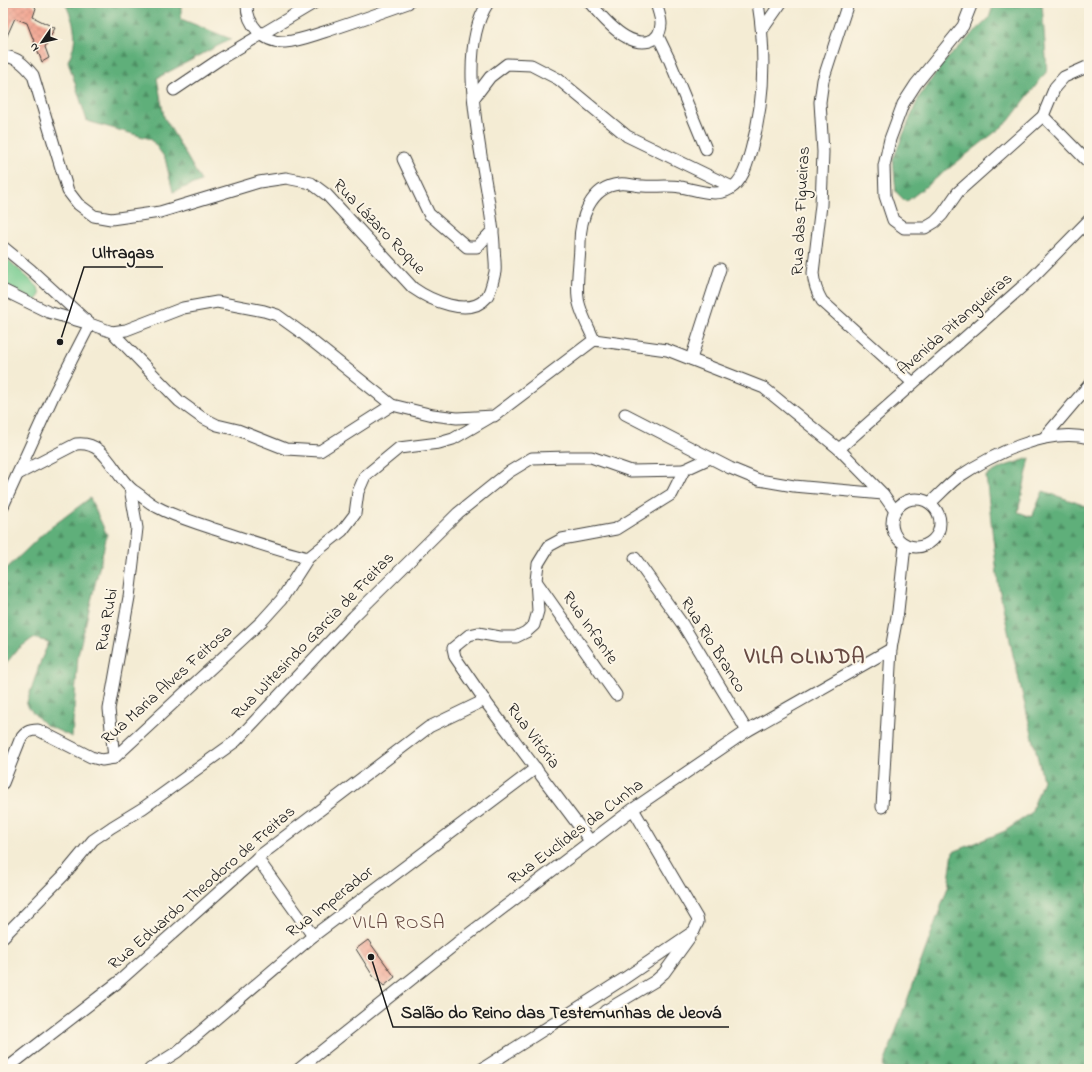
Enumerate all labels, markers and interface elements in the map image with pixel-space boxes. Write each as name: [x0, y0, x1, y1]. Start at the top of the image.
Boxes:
north arrow: [22, 22, 62, 62]
text: N: [26, 39, 43, 55]
street label: Rua das Figueiras: [785, 146, 819, 276]
street label: Rua Lázaro Roque: [327, 173, 432, 281]
callout: Ultragas: [84, 237, 163, 267]
text: Ultragas: [92, 241, 154, 268]
street label: Avenida Pitangueiras: [892, 267, 1020, 383]
street label: Rua Witesindo Garcia de Freitas: [226, 546, 400, 726]
street label: Rua Rubi: [89, 587, 125, 653]
street label: Rua Infante: [556, 587, 624, 670]
street label: Rua Rio Branco: [674, 592, 752, 698]
street label: Rua Maria Alves Feitosa: [96, 619, 238, 751]
district label: VILA OLINDA: [744, 643, 865, 673]
street label: Rua Vitória: [500, 698, 566, 774]
street label: Rua Euclides da Cunha: [503, 773, 649, 891]
street label: Rua Eduardo Theodoro de Freitas: [103, 800, 301, 976]
street label: Rua Imperador: [281, 859, 380, 944]
district label: VILA ROSA: [352, 910, 445, 937]
callout: Salão do Reino das Testemunhas de Jeová: [393, 997, 729, 1027]
text: Salão do Reino das Testemunhas de Jeová: [401, 1001, 722, 1027]

